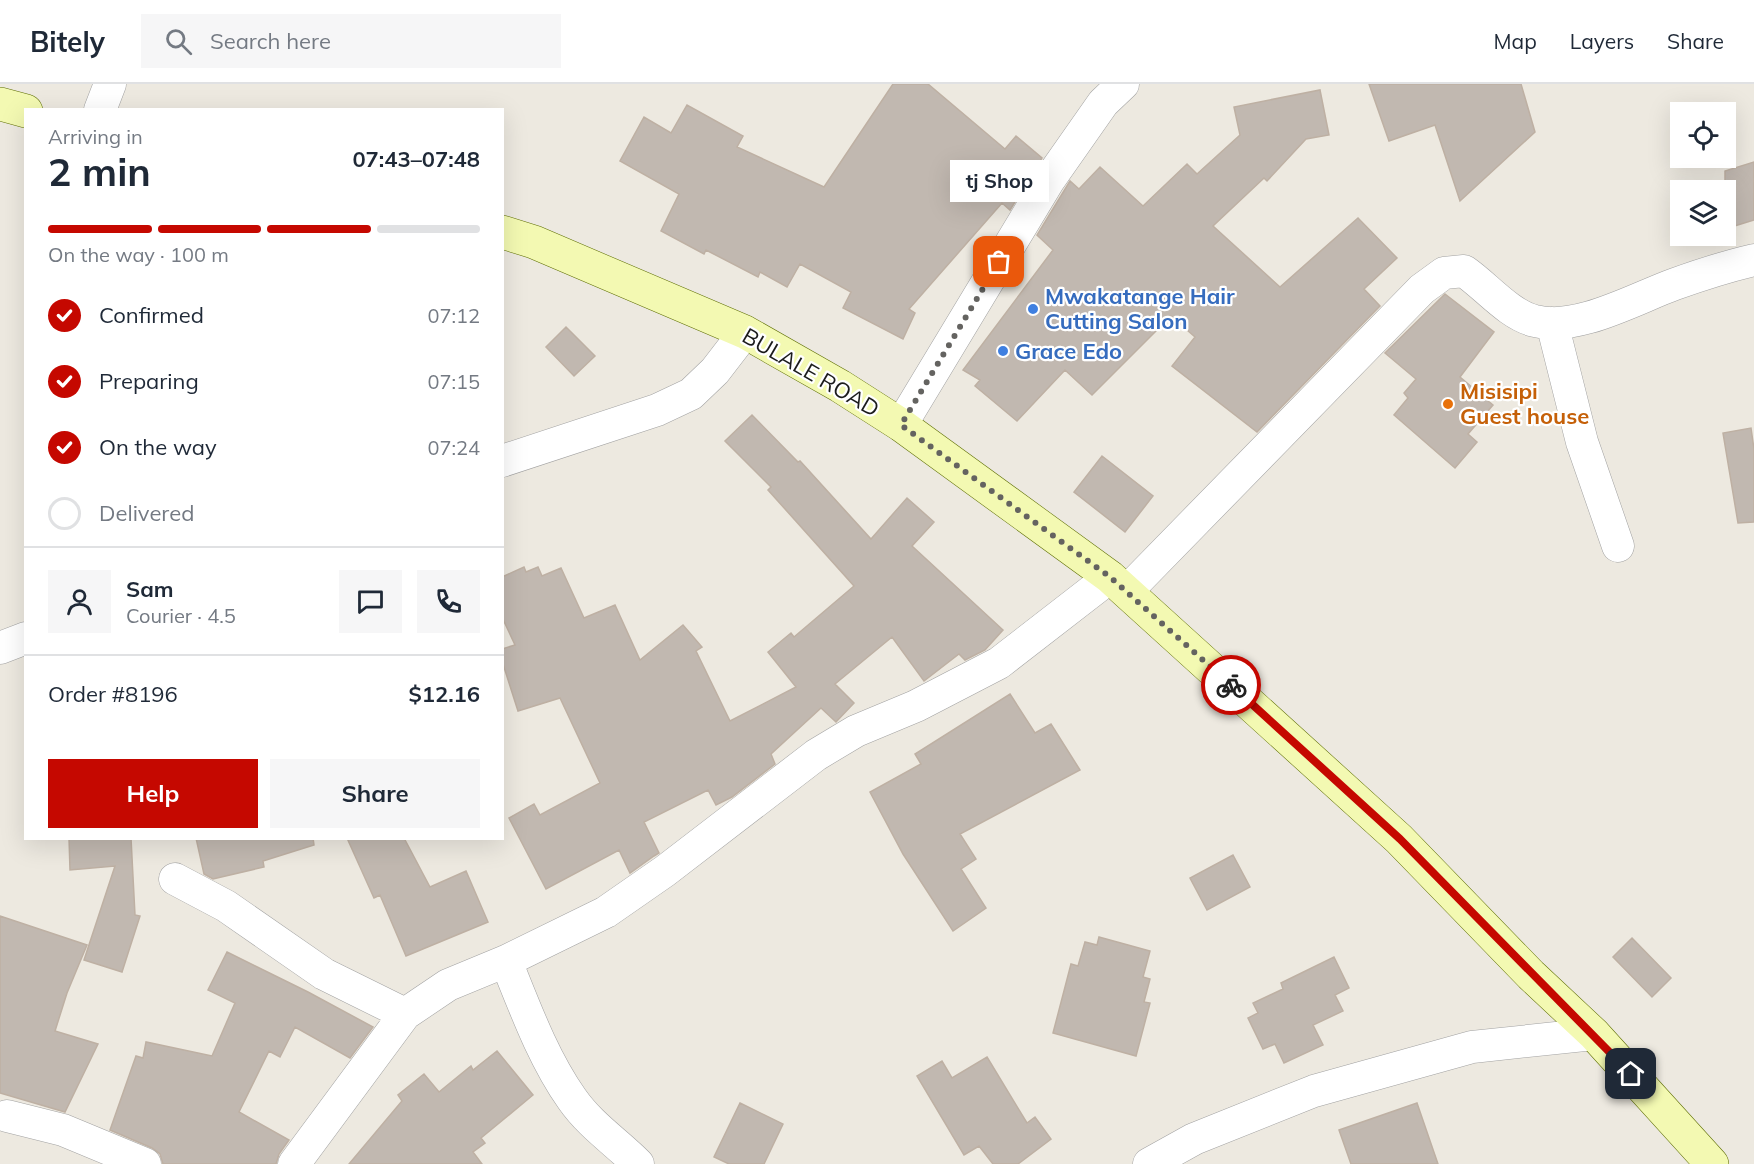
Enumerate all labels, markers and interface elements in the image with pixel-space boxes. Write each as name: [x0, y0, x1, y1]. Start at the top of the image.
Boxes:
search box: [141, 14, 561, 68]
text: Bitely: [30, 24, 105, 59]
icon: search: [162, 25, 195, 58]
text: Search here: [210, 27, 331, 55]
text: Map: [1494, 28, 1537, 54]
text: Layers: [1570, 28, 1634, 54]
text: Share: [1667, 28, 1724, 54]
map controls: [1670, 102, 1736, 246]
button: locate: [1670, 102, 1736, 168]
text: Arriving in: [48, 124, 143, 149]
text: 07:43–07:48: [352, 145, 480, 173]
text: 2 min: [48, 147, 151, 196]
callout: tj Shop: [950, 160, 1048, 202]
text: tj Shop: [966, 168, 1033, 193]
button: layers: [1670, 180, 1736, 246]
pin: [973, 236, 1024, 287]
text: On the way · 100 m: [48, 242, 229, 267]
icon: bag: [982, 245, 1015, 278]
place label: Mwakatange Hair Cutting Salon: [1045, 282, 1235, 335]
icon: check: [48, 299, 81, 332]
text: Confirmed: [99, 301, 204, 329]
marker: Mwakatange Hair Cutting Salon: [1026, 302, 1040, 316]
text: 07:12: [427, 303, 480, 328]
street label: BULALE ROAD: [737, 321, 885, 423]
place label: Grace Edo: [1015, 337, 1122, 365]
marker: Grace Edo: [996, 344, 1010, 358]
icon: check: [48, 365, 81, 398]
text: Preparing: [99, 367, 199, 395]
text: 07:15: [427, 369, 480, 394]
place label: Misisipi Guest house: [1460, 377, 1589, 430]
marker: Misisipi Guest house: [1441, 397, 1455, 411]
icon: check: [48, 431, 81, 464]
text: On the way: [99, 433, 217, 461]
text: 07:24: [427, 435, 480, 460]
text: Delivered: [99, 499, 194, 527]
button: person: [48, 570, 111, 633]
button: chat: [339, 570, 402, 633]
button: phone: [417, 570, 480, 633]
text: Sam: [126, 575, 174, 603]
text: Courier · 4.5: [126, 603, 236, 628]
courier: [1201, 655, 1261, 715]
icon: bike: [1215, 669, 1248, 702]
text: Order #8196: [48, 680, 178, 708]
text: $12.16: [409, 680, 480, 708]
button: Help: [48, 759, 258, 828]
button: Share: [270, 759, 480, 828]
pin: [1605, 1048, 1656, 1099]
icon: home: [1614, 1057, 1647, 1090]

